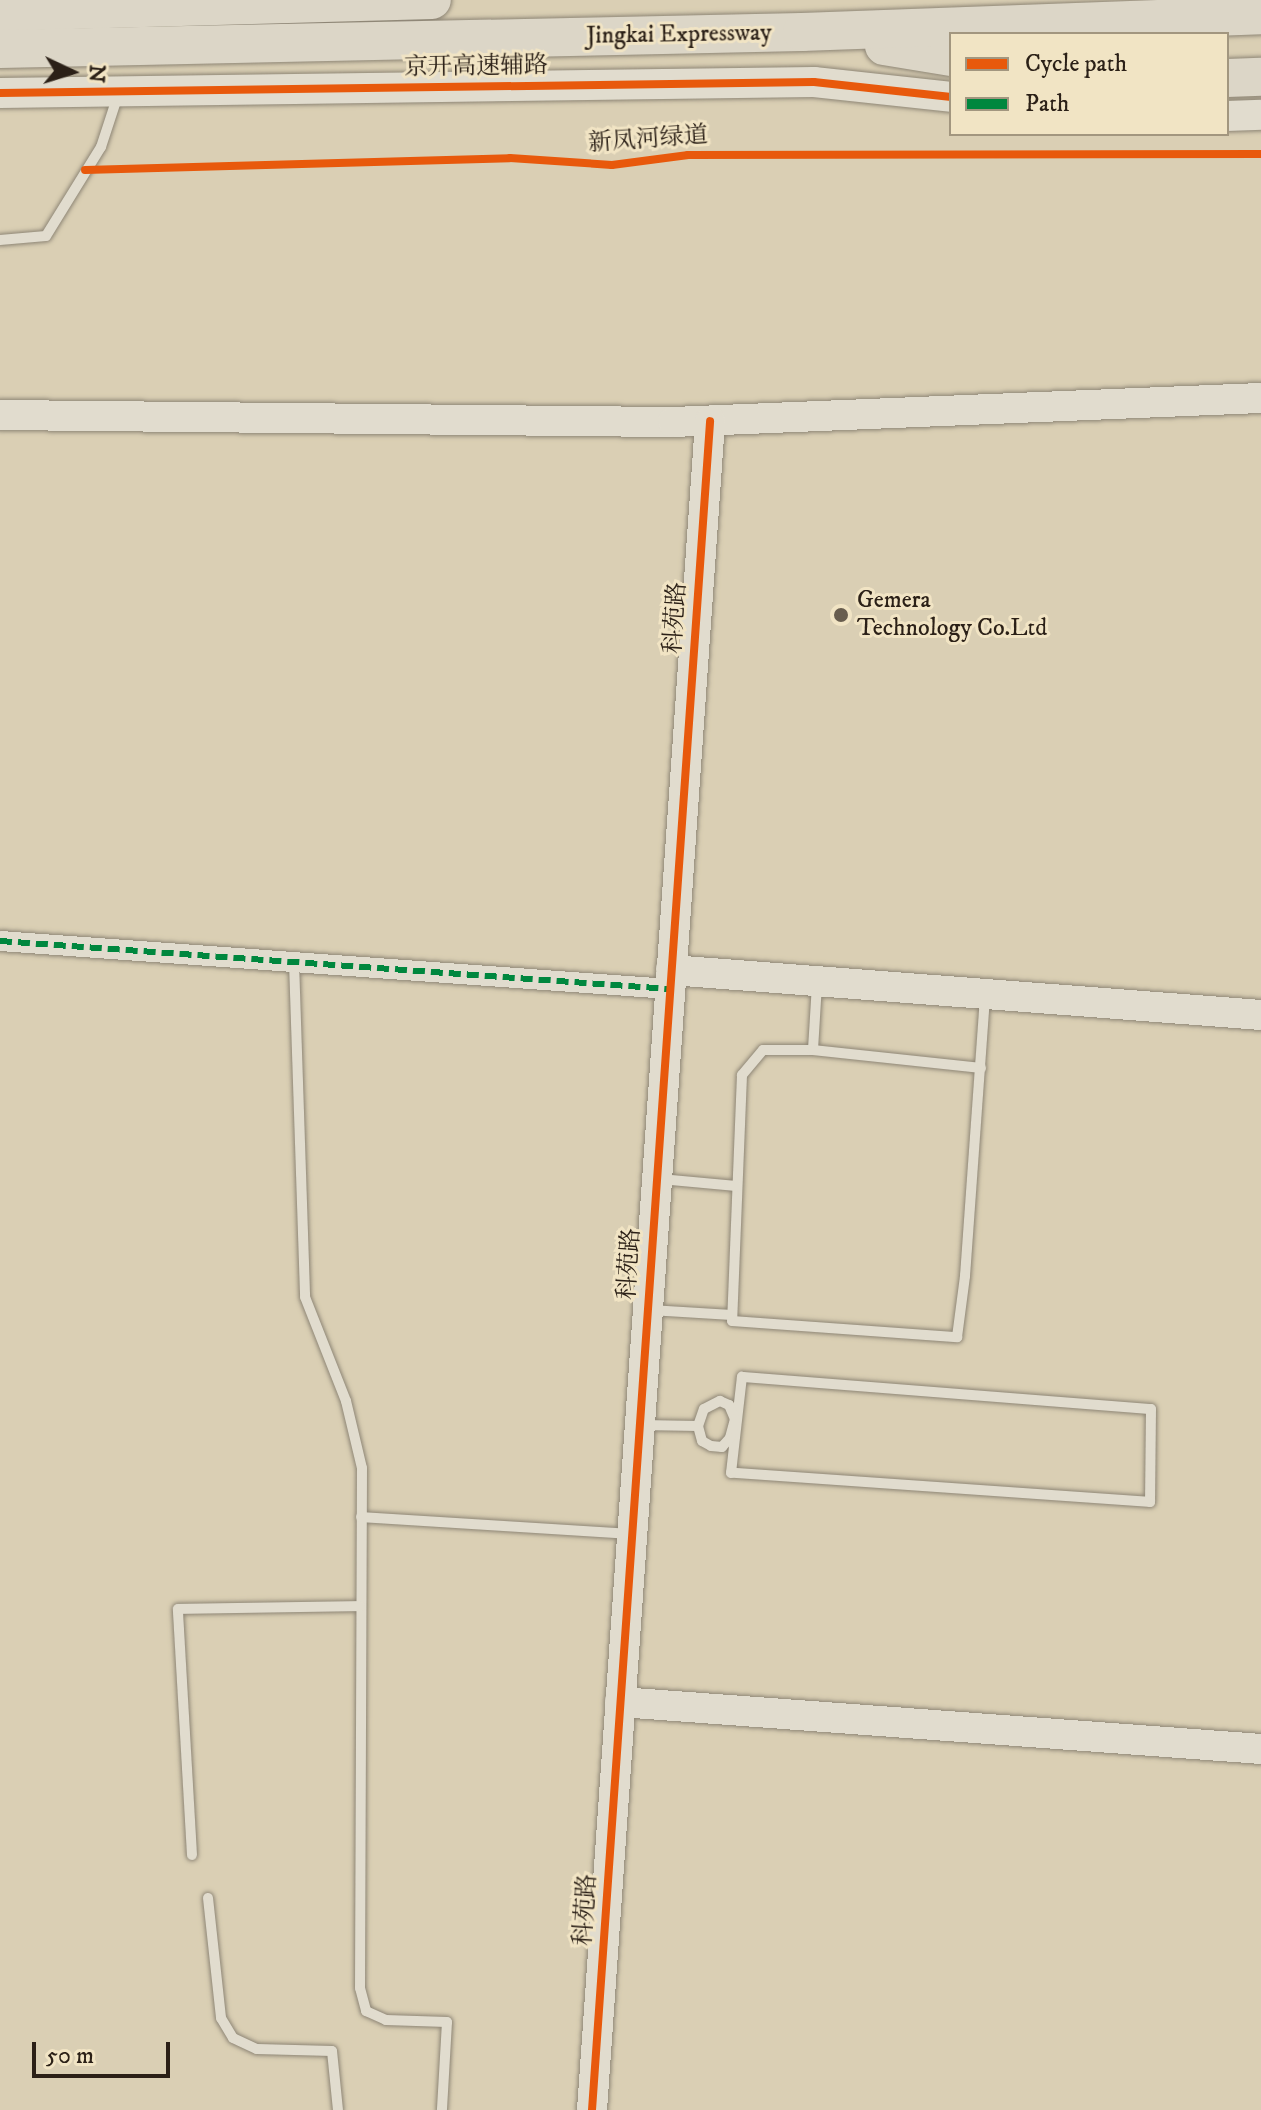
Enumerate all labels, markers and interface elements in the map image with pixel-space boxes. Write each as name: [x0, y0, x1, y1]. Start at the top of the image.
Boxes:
street label: Jingkai Expressway: [586, 19, 772, 51]
north arrow: [32, 32, 112, 112]
legend: [949, 32, 1229, 136]
text: Cycle path: [1025, 49, 1127, 79]
street label: 京开高速辅路: [404, 51, 548, 83]
text: N: [82, 64, 111, 84]
text: Path: [1025, 89, 1069, 119]
street label: 新凤河绿道: [587, 121, 709, 159]
street label: 科苑路: [659, 581, 693, 655]
place label: Gemera Technology Co.Ltd: [857, 587, 1047, 643]
marker: Gemera Technology Co.Ltd: [832, 606, 850, 624]
street label: 科苑路: [613, 1227, 647, 1301]
street label: 科苑路: [569, 1873, 603, 1947]
scale bar: [36, 2026, 174, 2076]
text: 50 m: [46, 2041, 94, 2071]

